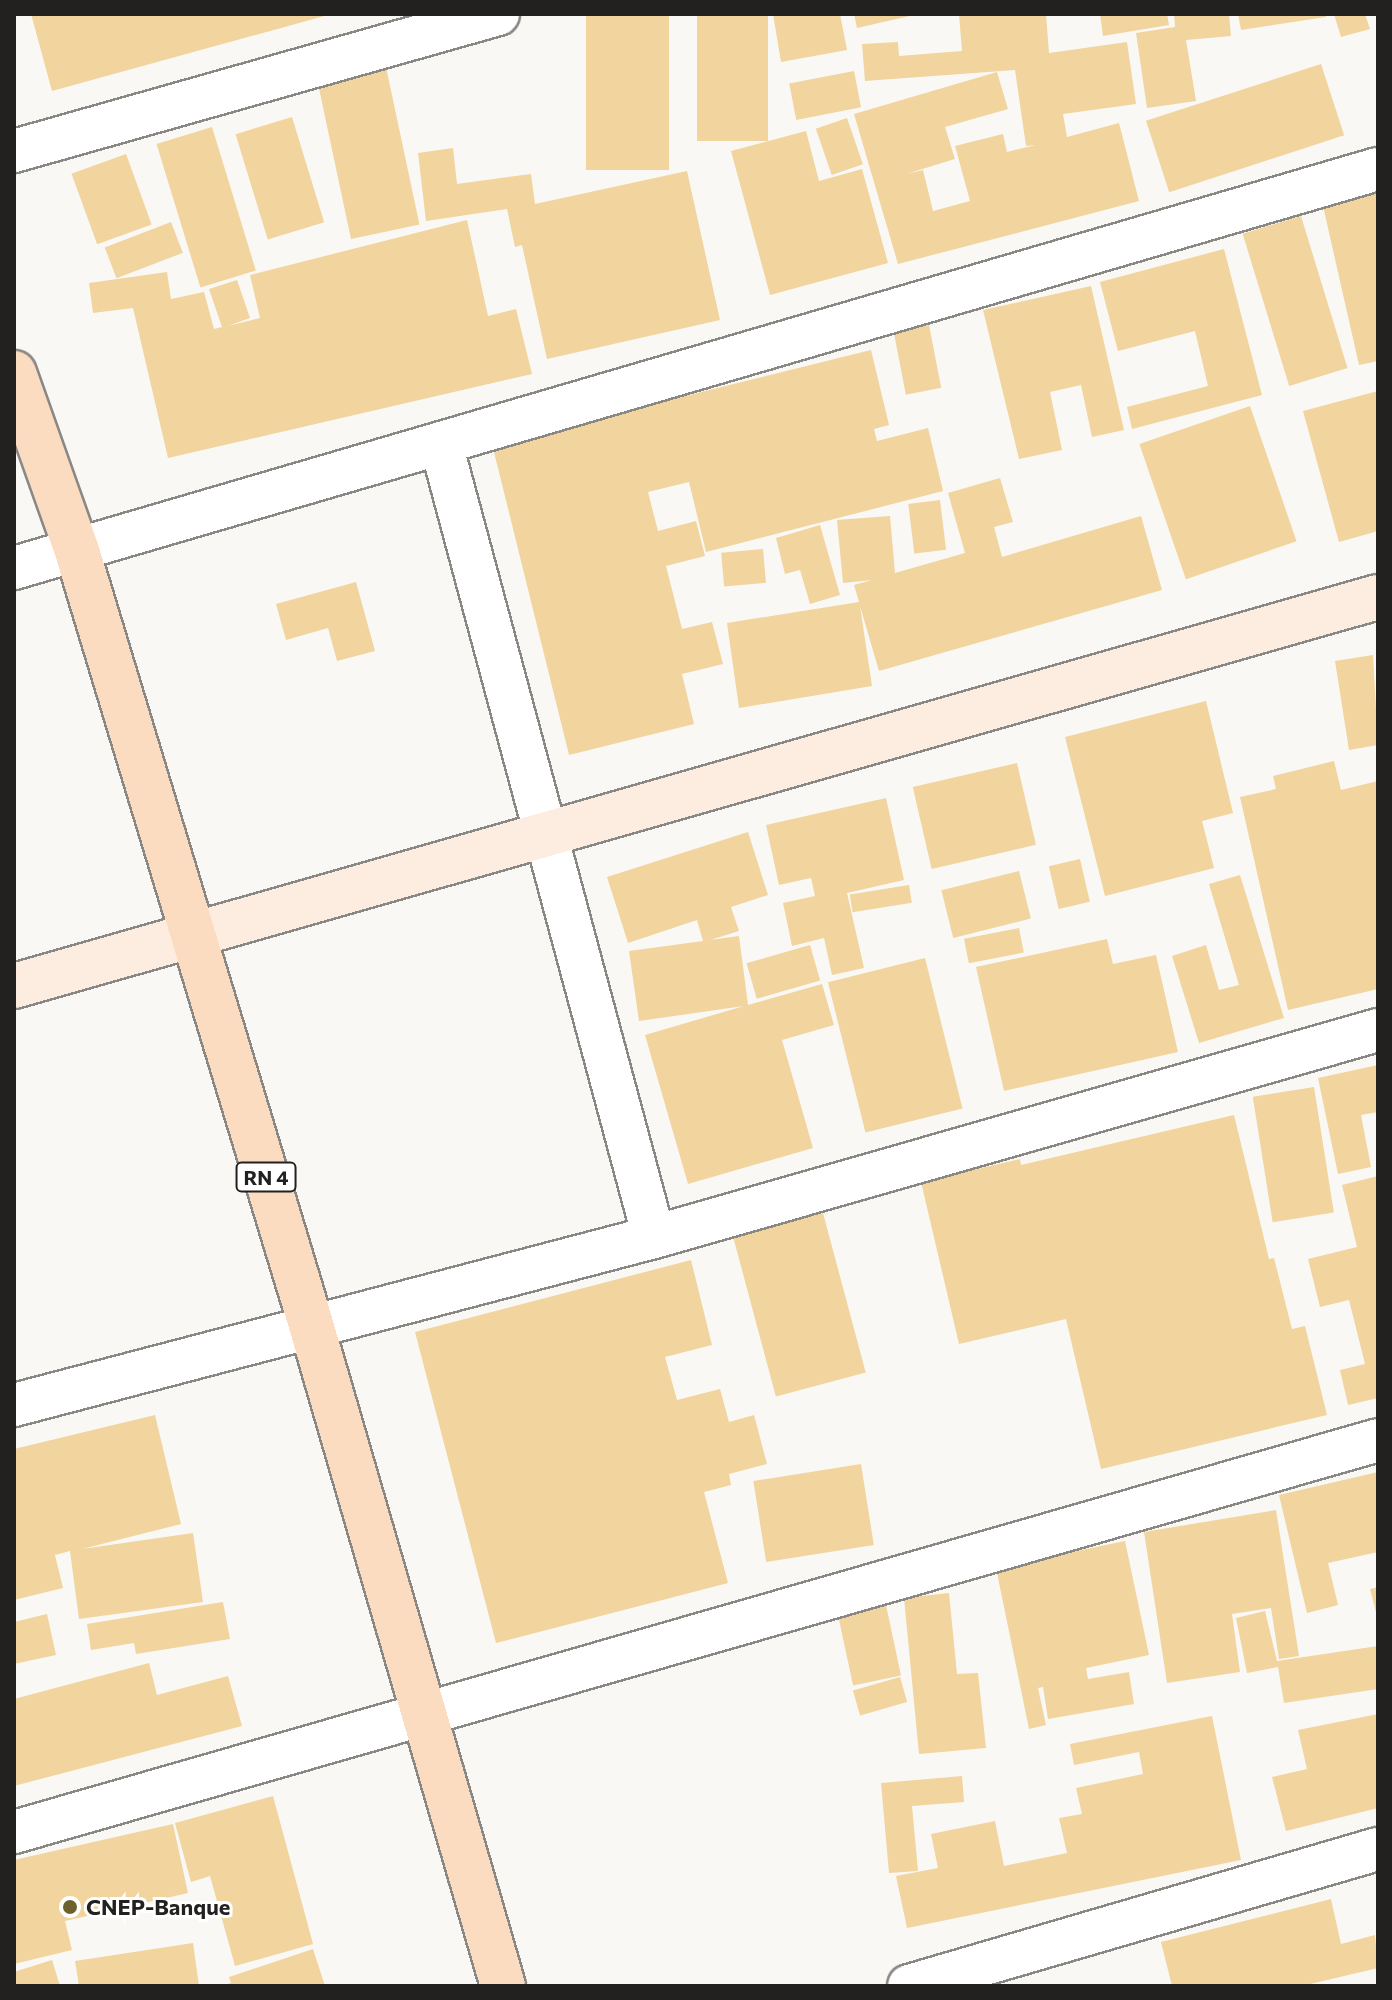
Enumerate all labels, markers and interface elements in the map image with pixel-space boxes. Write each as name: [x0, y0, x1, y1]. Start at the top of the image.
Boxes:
road number: RN 4: [234, 1161, 298, 1193]
place label: CNEP-Banque: [86, 1894, 230, 1920]
marker: CNEP-Banque: [61, 1898, 79, 1916]

